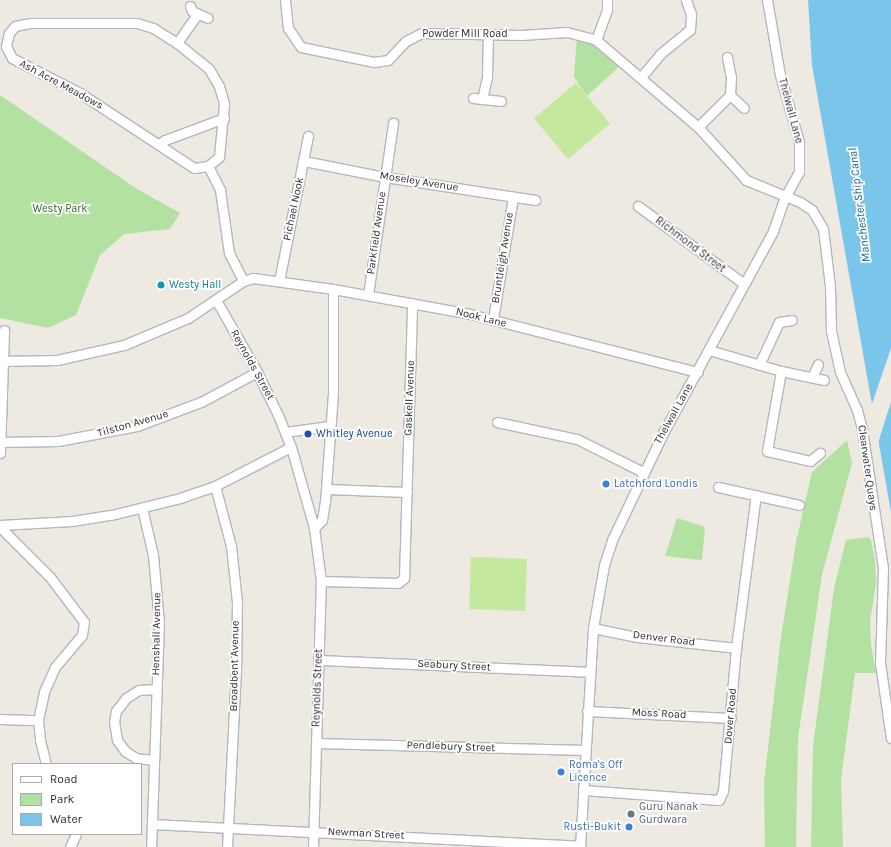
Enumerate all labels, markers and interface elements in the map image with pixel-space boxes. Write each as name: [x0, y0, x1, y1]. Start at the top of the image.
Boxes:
street label: Powder Mill Road: [422, 27, 508, 41]
street label: Ash Acre Meadows: [17, 57, 105, 113]
street label: Thelwall Lane: [775, 77, 805, 145]
water label: Manchester Ship Canal: [846, 147, 874, 263]
street label: Moseley Avenue: [379, 169, 459, 195]
street label: Pichael Nook: [281, 176, 307, 242]
street label: Parkfield Avenue: [365, 191, 389, 275]
park label: Westy Park: [32, 202, 88, 216]
street label: Bruntleigh Avenue: [489, 212, 517, 304]
street label: Richmond Street: [652, 214, 728, 276]
place label: Westy Hall: [169, 278, 221, 292]
marker: Westy Hall: [156, 280, 166, 290]
street label: Nook Lane: [454, 305, 508, 331]
street label: Reynolds Street: [227, 328, 277, 402]
street label: Gaskell Avenue: [402, 360, 418, 436]
street label: Thelwall Lane: [652, 381, 696, 447]
street label: Tilston Avenue: [96, 408, 170, 440]
street label: Clearwater Quays: [854, 424, 880, 512]
place label: Whitley Avenue: [316, 427, 393, 441]
marker: Whitley Avenue: [303, 429, 313, 439]
place label: Latchford Londis: [614, 477, 698, 491]
marker: Latchford Londis: [601, 479, 611, 489]
street label: Henshall Avenue: [150, 592, 164, 676]
street label: Broadbent Avenue: [228, 620, 242, 712]
street label: Denver Road: [632, 629, 696, 649]
street label: Reynolds Street: [310, 649, 326, 727]
street label: Seabury Street: [417, 657, 491, 675]
street label: Dover Road: [722, 687, 740, 745]
street label: Moss Road: [631, 706, 687, 722]
street label: Pendlebury Street: [406, 739, 496, 755]
place label: Roma's Off Licence: [569, 759, 623, 785]
legend: [12, 763, 142, 835]
marker: Roma's Off Licence: [556, 767, 566, 777]
text: Road: [50, 772, 78, 786]
text: Park: [50, 792, 74, 806]
place label: Guru Nanak Gurdwara: [639, 801, 698, 827]
marker: Guru Nanak Gurdwara: [626, 809, 636, 819]
text: Water: [50, 812, 82, 826]
place label: Rusti-Bukit: [563, 820, 621, 834]
marker: Rusti-Bukit: [624, 822, 634, 832]
street label: Newman Street: [327, 825, 405, 843]

